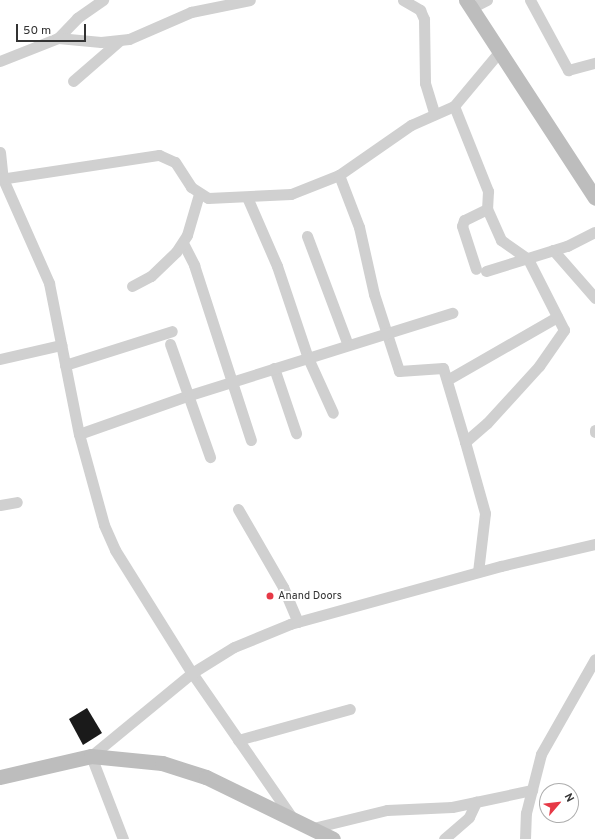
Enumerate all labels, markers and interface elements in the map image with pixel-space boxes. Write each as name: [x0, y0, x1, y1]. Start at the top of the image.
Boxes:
scale bar: [18, 16, 88, 42]
text: 50 m: [23, 23, 51, 39]
place label: Anand Doors: [278, 589, 342, 603]
marker: Anand Doors: [265, 591, 275, 601]
north arrow: [539, 783, 579, 823]
text: N: [561, 791, 577, 805]

